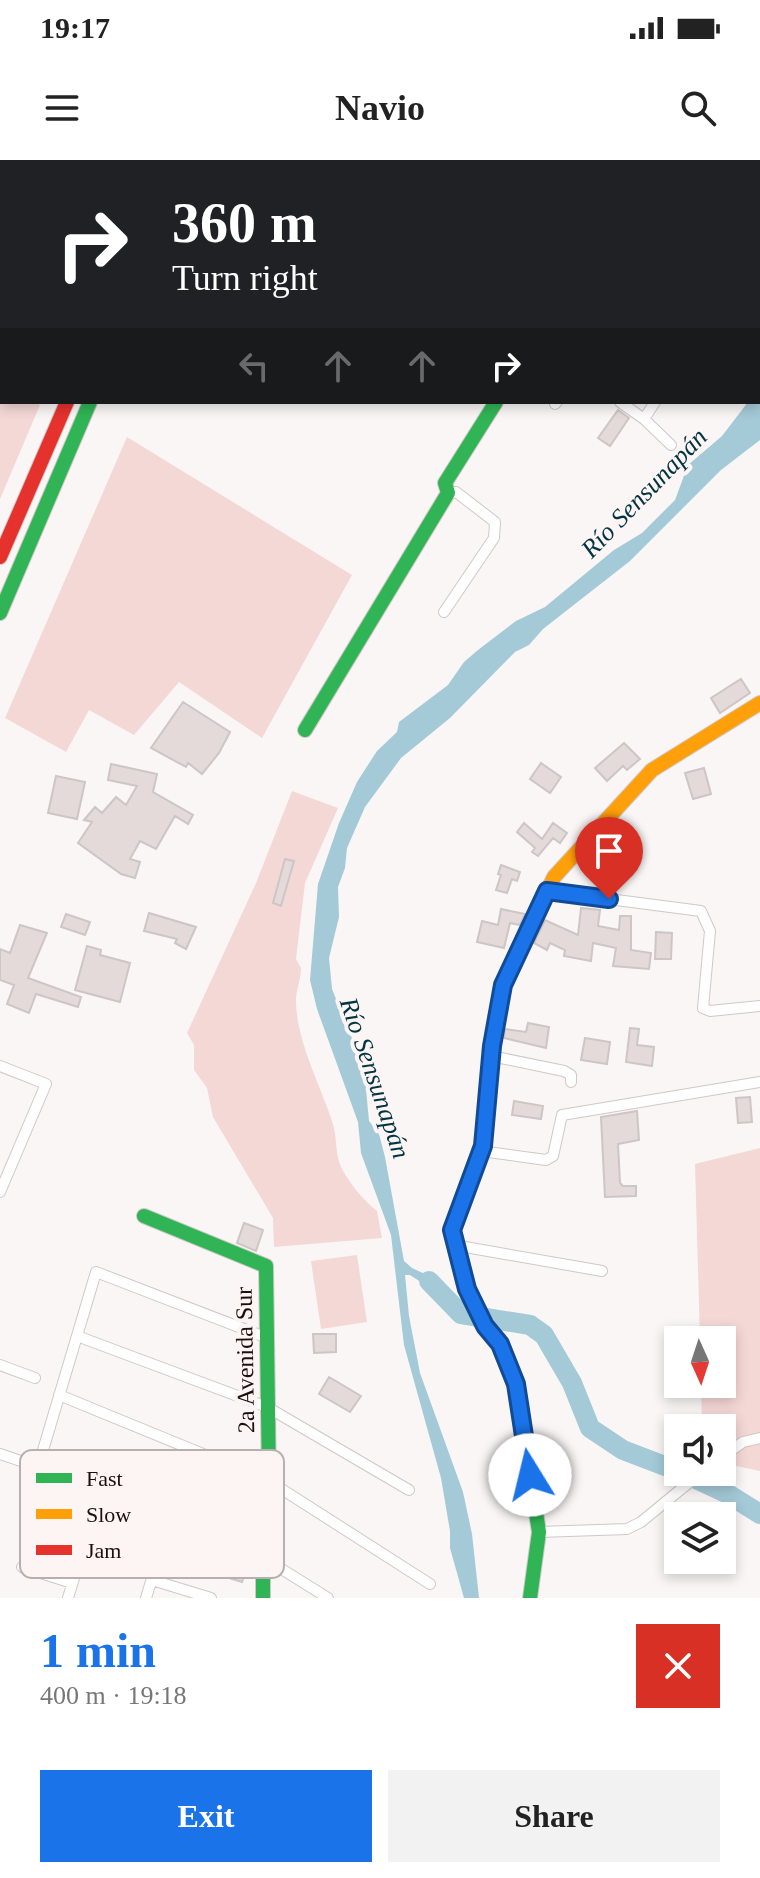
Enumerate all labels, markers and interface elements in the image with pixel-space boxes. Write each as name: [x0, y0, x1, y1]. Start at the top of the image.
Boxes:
text: 19:17: [40, 11, 110, 44]
icon: menu: [40, 86, 84, 130]
icon: search: [676, 86, 720, 130]
text: Navio: [335, 88, 425, 128]
icon: right: [40, 192, 144, 296]
text: 360 m: [172, 192, 317, 254]
text: Turn right: [172, 258, 318, 298]
icon: left: [232, 344, 276, 388]
icon: ahead: [316, 344, 360, 388]
icon: ahead: [400, 344, 444, 388]
icon: right: [484, 344, 528, 388]
water label: Río Sensunapán: [574, 422, 713, 564]
pin: [575, 817, 643, 899]
icon: arrive: [587, 829, 631, 873]
water label: Río Sensunapán: [334, 993, 416, 1162]
street label: 2a Avenida Sur: [231, 1287, 259, 1433]
north arrow: [664, 1326, 736, 1398]
map controls: [664, 1326, 736, 1574]
button: sound: [664, 1414, 736, 1486]
position arrow: [488, 1433, 572, 1517]
legend: [20, 1450, 284, 1578]
text: Fast: [86, 1466, 123, 1491]
text: Slow: [86, 1502, 131, 1527]
button: layers: [664, 1502, 736, 1574]
text: Jam: [86, 1538, 121, 1563]
text: 1 min: [40, 1624, 156, 1677]
button: close: [636, 1624, 720, 1708]
text: 400 m · 19:18: [40, 1681, 187, 1710]
button: Exit: [40, 1770, 372, 1862]
button: Share: [388, 1770, 720, 1862]

